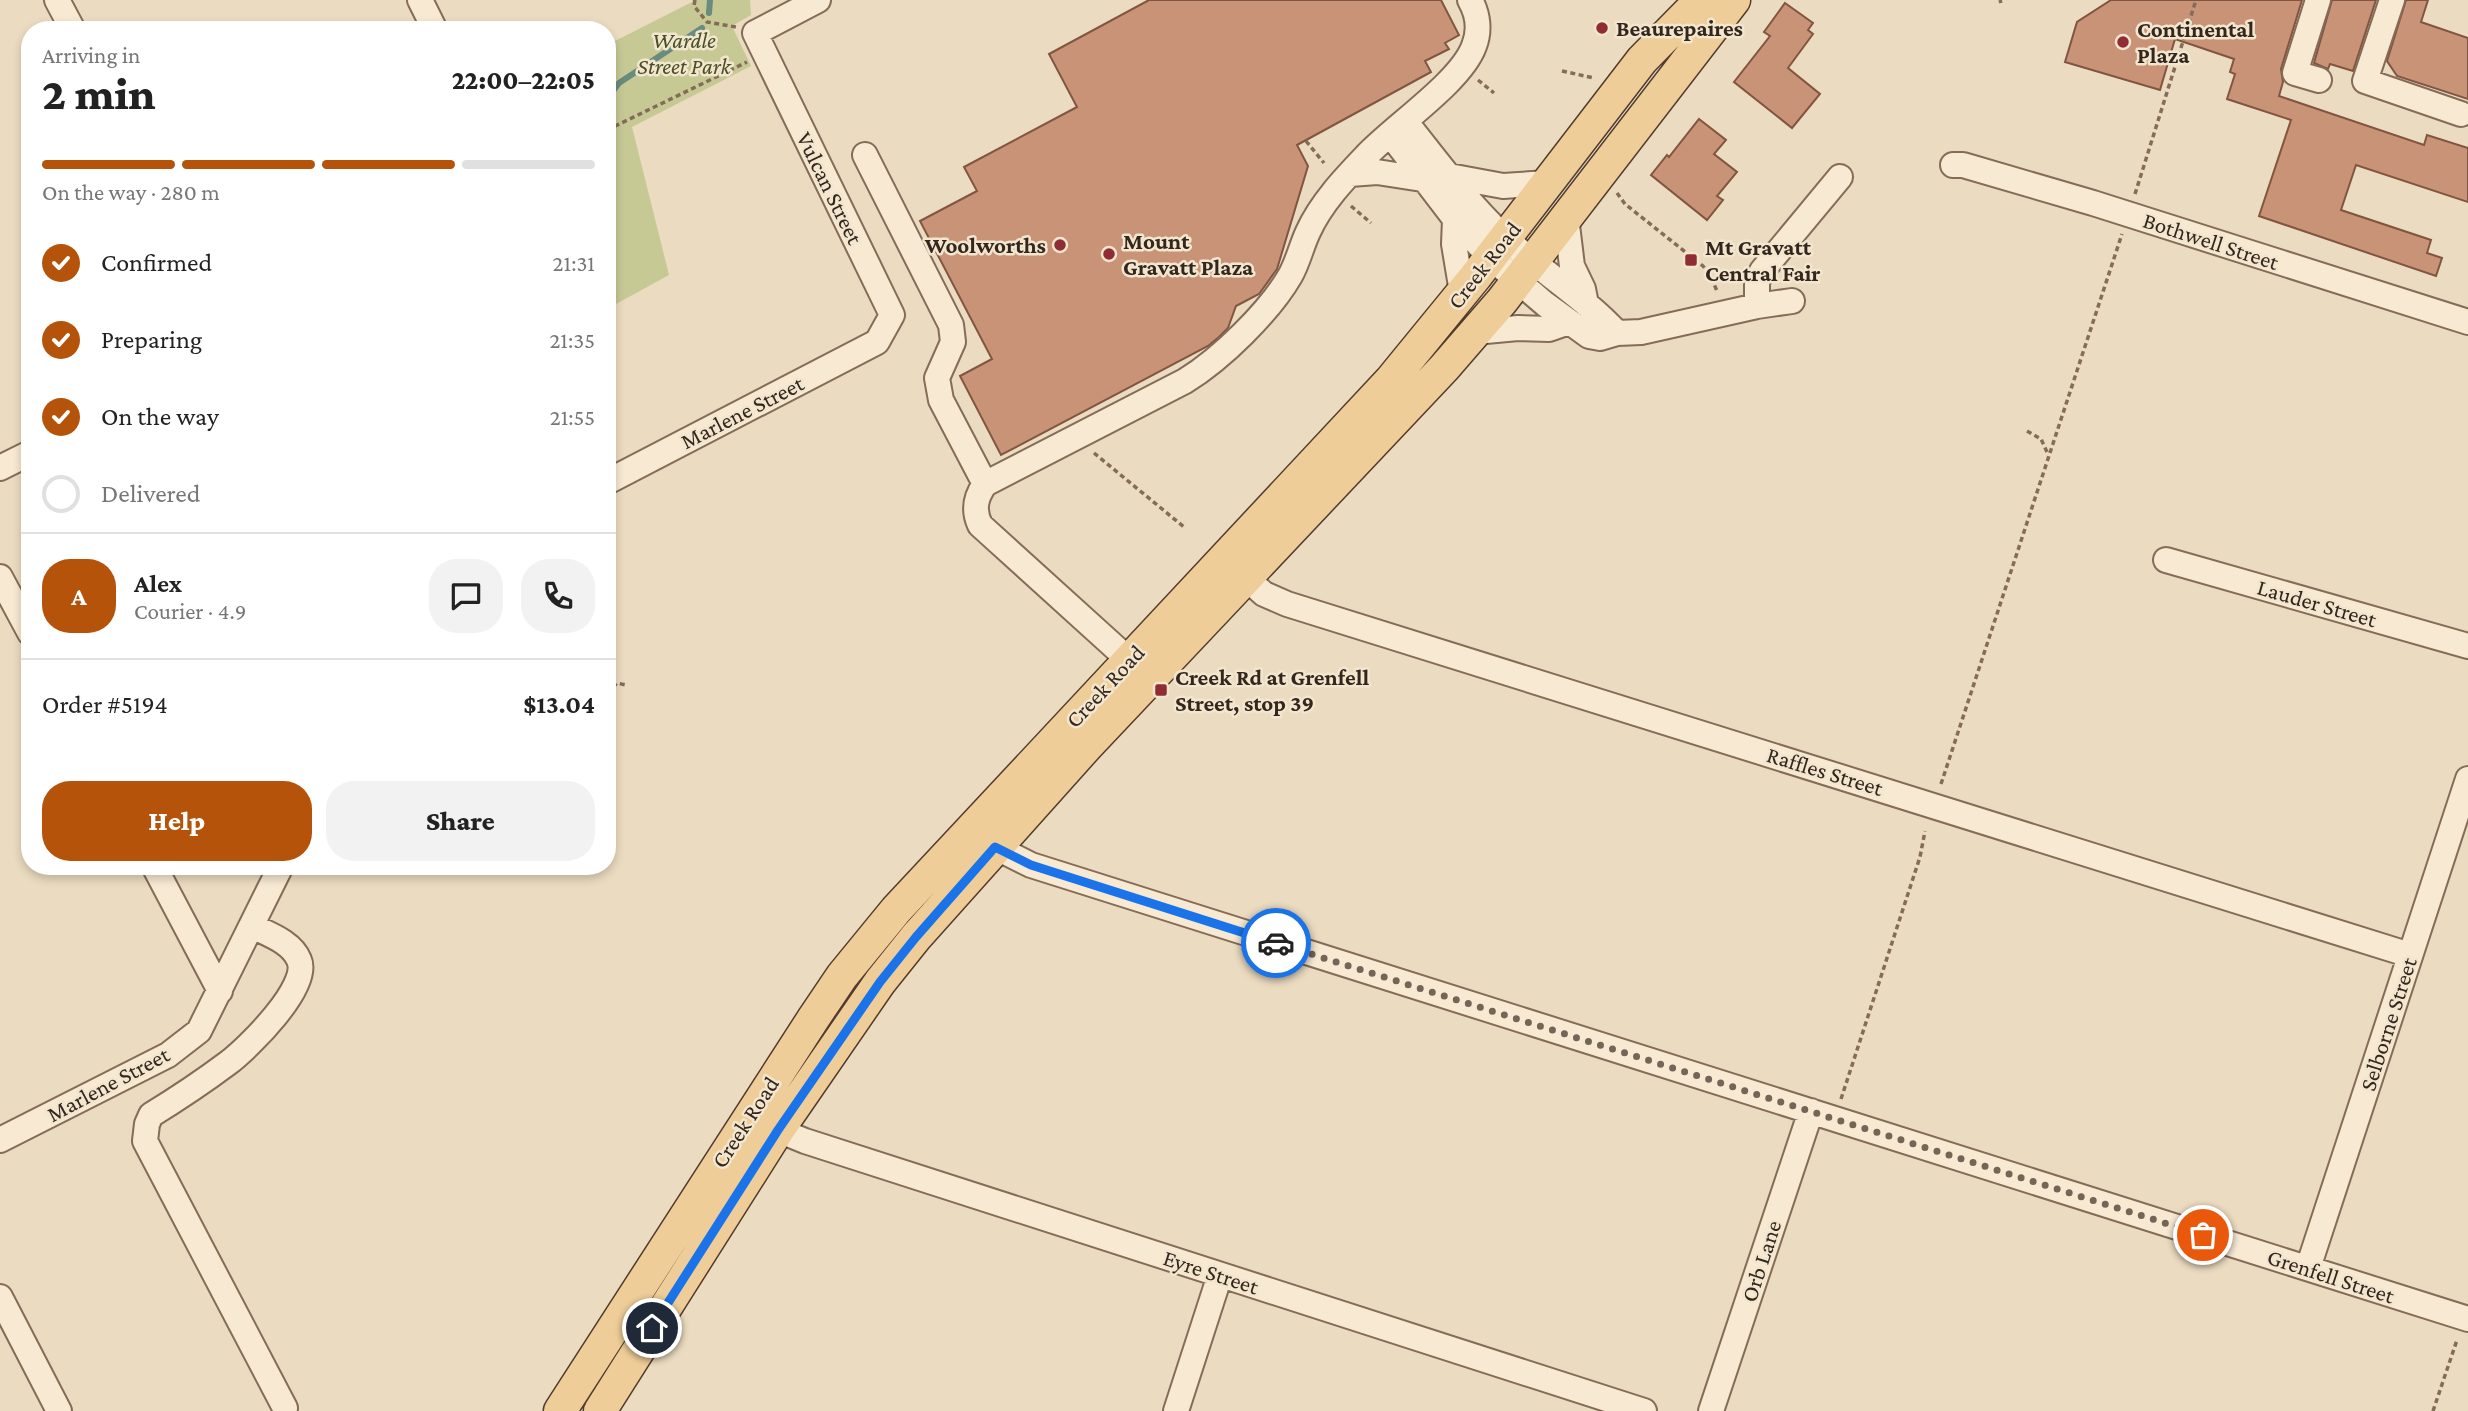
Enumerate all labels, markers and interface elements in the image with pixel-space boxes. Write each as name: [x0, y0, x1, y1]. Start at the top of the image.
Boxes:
place label: Beaurepaires: [1616, 15, 1743, 41]
place label: Continental Plaza: [2137, 16, 2254, 68]
marker: Beaurepaires: [1594, 20, 1610, 36]
park label: Wardle Street Park: [637, 27, 732, 79]
marker: Continental Plaza: [2115, 34, 2131, 50]
text: Arriving in: [42, 42, 140, 68]
text: 22:00–22:05: [452, 66, 595, 95]
text: 2 min: [42, 68, 156, 119]
street label: Vulcan Street: [792, 128, 869, 249]
text: On the way · 280 m: [42, 179, 220, 205]
street label: Bothwell Street: [2140, 207, 2282, 275]
street label: Creek Road: [1442, 216, 1526, 314]
place label: Mount Gravatt Plaza: [1123, 228, 1254, 280]
place label: Woolworths: [924, 232, 1046, 258]
place label: Mt Gravatt Central Fair: [1705, 234, 1821, 286]
marker: Woolworths: [1052, 237, 1068, 253]
icon: check: [42, 244, 80, 282]
marker: Mount Gravatt Plaza: [1101, 246, 1117, 262]
text: Confirmed: [101, 248, 212, 277]
text: 21:31: [553, 250, 595, 276]
marker: Mt Gravatt Central Fair: [1683, 252, 1699, 268]
icon: check: [42, 321, 80, 359]
text: Preparing: [101, 325, 202, 354]
text: 21:35: [549, 327, 595, 353]
street label: Marlene Street: [676, 370, 808, 454]
icon: check: [42, 398, 80, 436]
text: On the way: [101, 402, 219, 431]
text: 21:55: [550, 404, 595, 430]
text: Delivered: [101, 479, 200, 508]
button: chat: [429, 559, 503, 633]
button: phone: [521, 559, 595, 633]
text: Alex: [134, 569, 182, 598]
street label: Lauder Street: [2254, 574, 2380, 633]
text: A: [71, 582, 87, 611]
text: Courier · 4.9: [134, 598, 246, 624]
street label: Creek Road: [1060, 639, 1150, 733]
place label: Creek Rd at Grenfell Street, stop 39: [1175, 664, 1369, 716]
marker: Creek Rd at Grenfell Street, stop 39: [1153, 682, 1169, 698]
text: Order #5194: [42, 690, 168, 719]
text: $13.04: [523, 690, 595, 719]
street label: Raffles Street: [1764, 741, 1886, 801]
button: Help: [42, 781, 312, 861]
button: Share: [326, 781, 595, 861]
courier: [1241, 908, 1311, 978]
icon: car: [1257, 924, 1295, 962]
street label: Selborne Street: [2354, 954, 2422, 1094]
street label: Marlene Street: [42, 1041, 174, 1127]
street label: Creek Road: [706, 1072, 784, 1172]
pin: [2173, 1205, 2233, 1265]
icon: bag: [2184, 1216, 2222, 1254]
street label: Orb Lane: [1736, 1217, 1786, 1305]
street label: Grenfell Street: [2264, 1243, 2398, 1309]
street label: Eyre Street: [1160, 1244, 1262, 1300]
pin: [622, 1298, 682, 1358]
icon: home: [633, 1309, 671, 1347]

